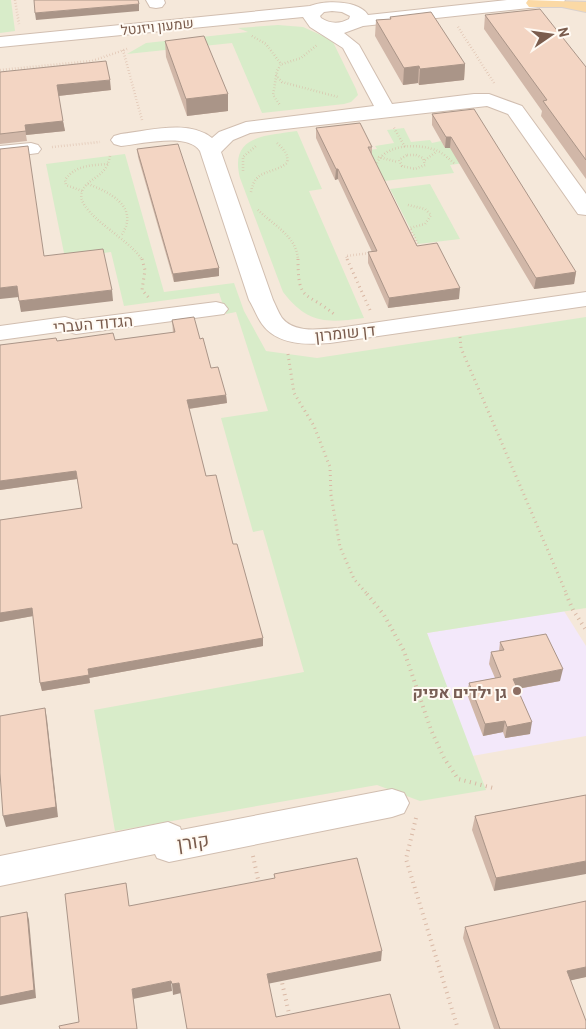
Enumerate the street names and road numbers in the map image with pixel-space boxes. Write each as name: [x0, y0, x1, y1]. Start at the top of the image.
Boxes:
street label: שמעון ויזנטל: [120, 14, 194, 38]
street label: הגדוד העברי: [52, 310, 134, 336]
street label: דן שומרון: [314, 319, 376, 345]
street label: קורן: [175, 827, 211, 855]

